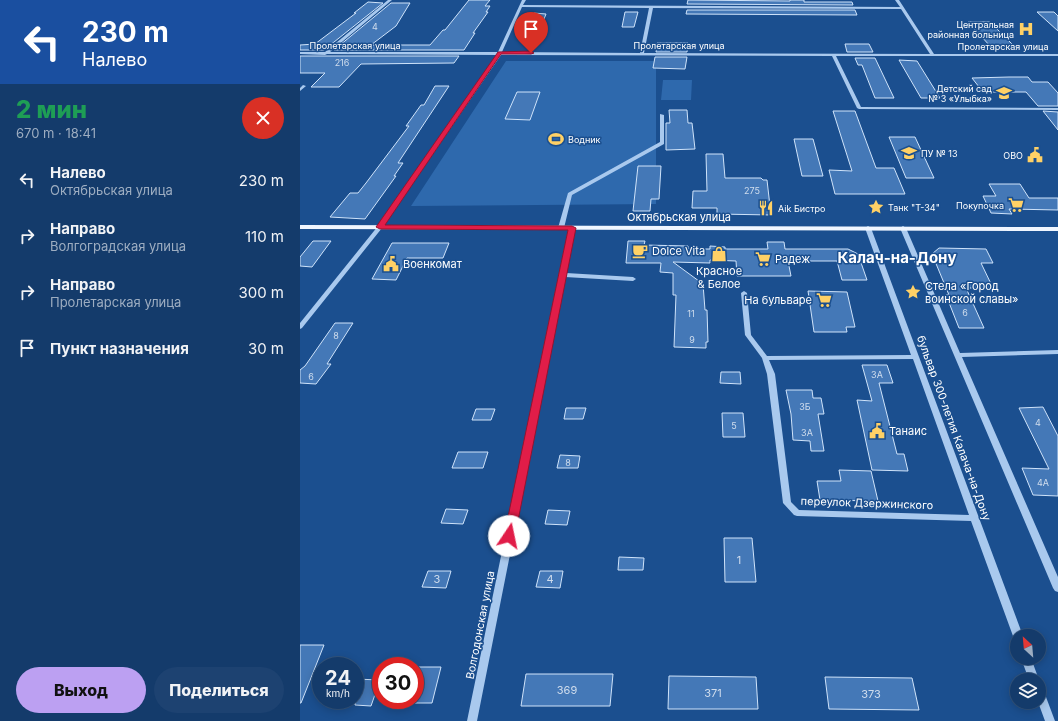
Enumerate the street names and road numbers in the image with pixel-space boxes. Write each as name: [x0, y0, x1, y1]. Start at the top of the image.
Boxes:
street label: Пролетарская улица: [310, 40, 400, 51]
street label: Пролетарская улица: [634, 40, 724, 51]
street label: Пролетарская улица: [958, 41, 1048, 52]
street label: Октябрьская улица: [627, 210, 731, 224]
street label: бульвар 300-летия Калача-на-Дону: [914, 333, 994, 523]
street label: переулок Дзержинского: [801, 494, 934, 512]
street label: Волгодонская улица: [463, 570, 497, 680]

